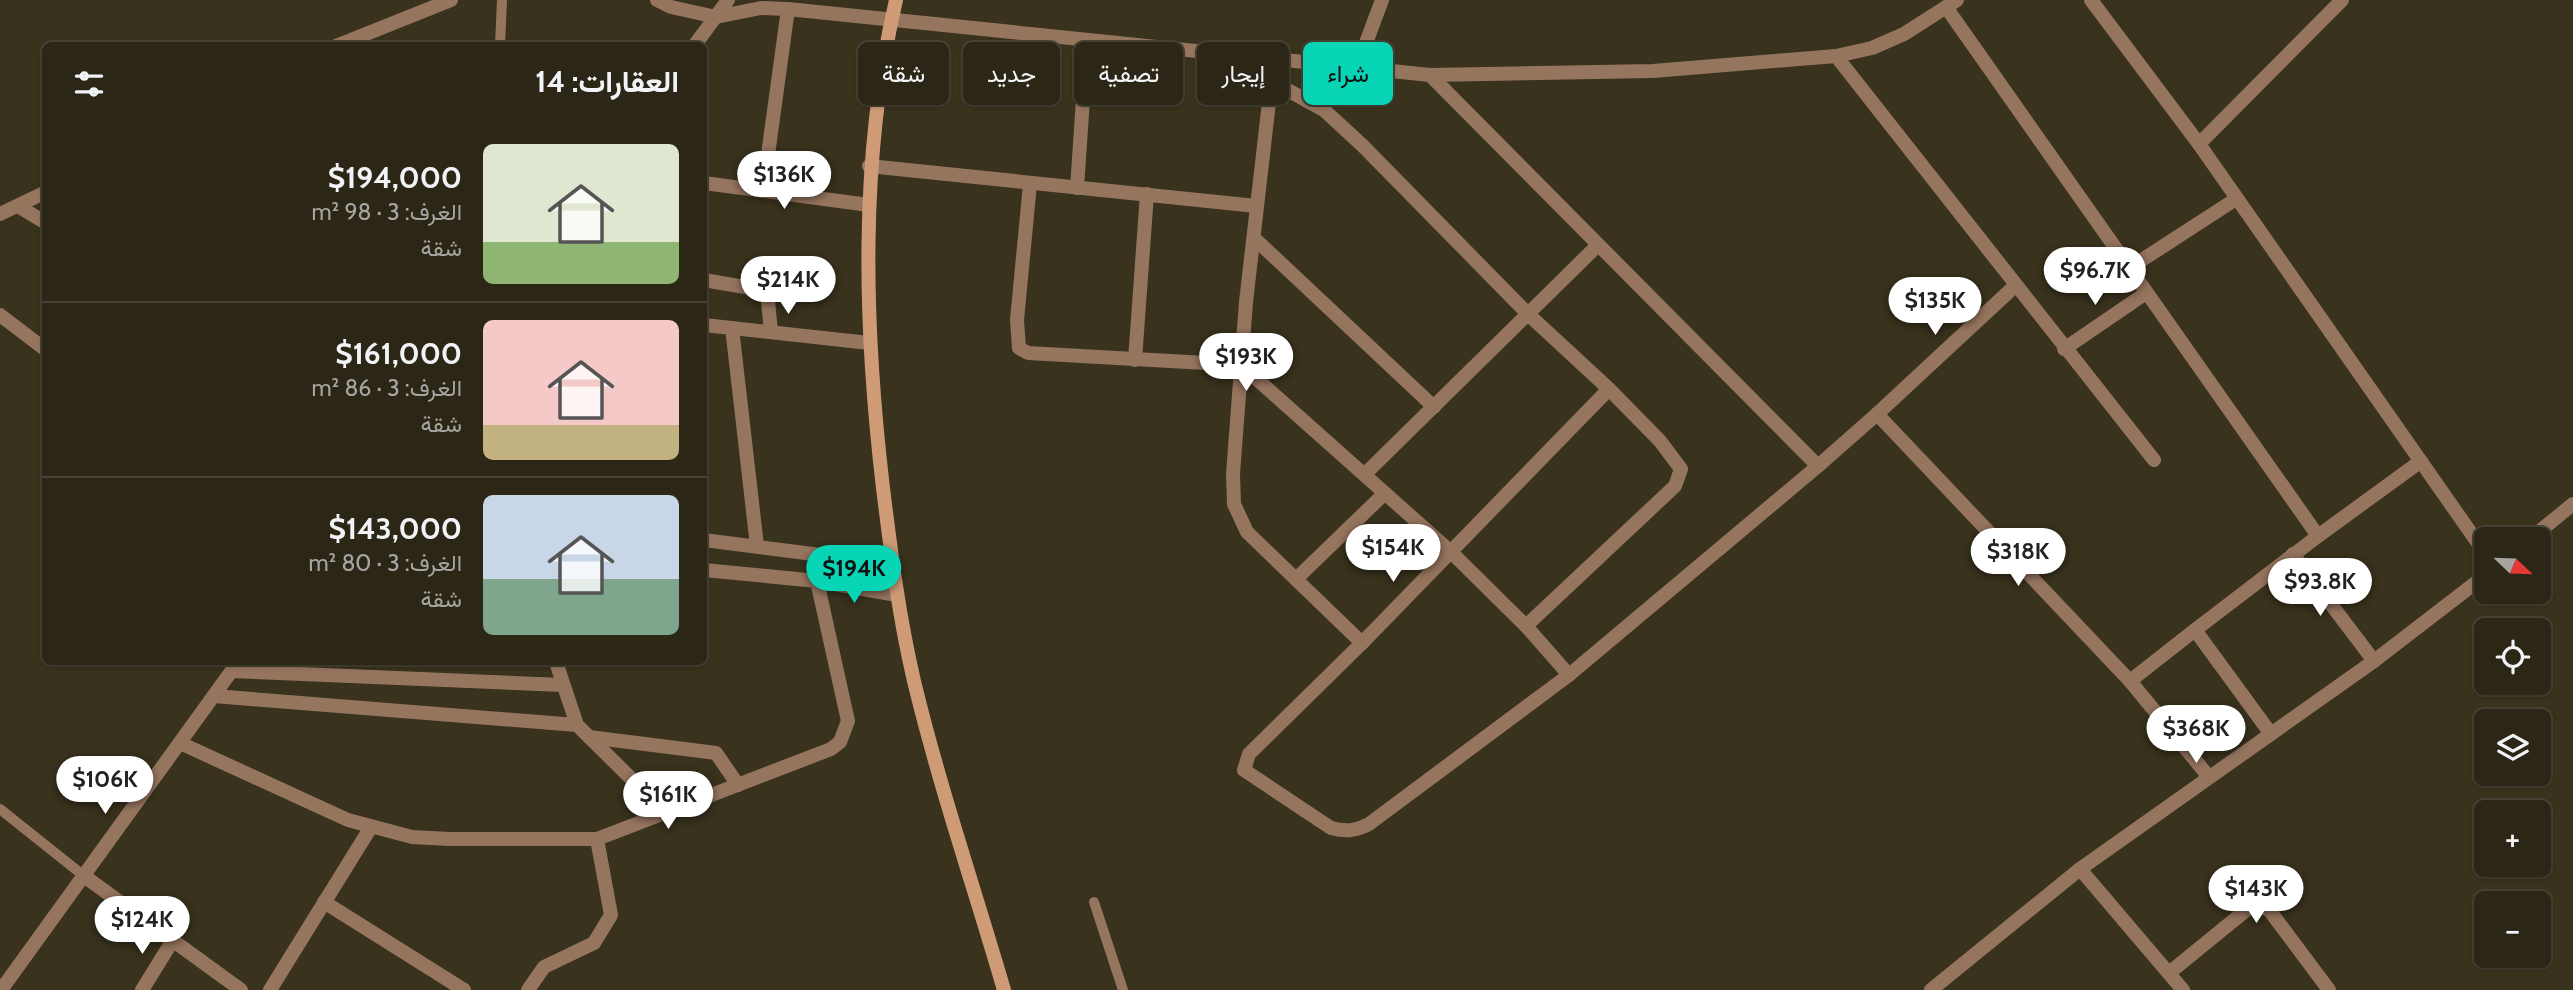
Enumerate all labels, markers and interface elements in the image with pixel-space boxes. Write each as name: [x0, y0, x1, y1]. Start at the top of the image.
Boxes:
chip: شقة: [858, 42, 949, 105]
chip: جديد: [963, 42, 1060, 105]
chip: تصفية: [1074, 42, 1183, 105]
chip: إيجار: [1197, 42, 1289, 105]
chip: شراء: [1303, 42, 1393, 105]
text: العقارات: 14: [535, 63, 679, 100]
icon: filters: [70, 65, 108, 103]
pin: $136K: [735, 152, 833, 211]
text: $194,000: [328, 159, 462, 196]
text: $136K: [753, 160, 815, 188]
icon: home: [539, 172, 623, 256]
text: الغرف: 3 · 98 m²: [311, 198, 462, 226]
text: شقة: [420, 234, 462, 262]
pin: $96.7K: [2038, 247, 2152, 307]
pin: $214K: [739, 256, 837, 316]
text: $96.7K: [2060, 256, 2130, 284]
text: $214K: [757, 265, 819, 293]
pin: $135K: [1886, 278, 1984, 337]
text: $135K: [1905, 286, 1966, 314]
pin: $193K: [1197, 334, 1295, 393]
text: $161,000: [335, 335, 462, 372]
text: $193K: [1215, 342, 1277, 370]
icon: home: [539, 348, 623, 432]
text: الغرف: 3 · 86 m²: [311, 374, 462, 402]
text: شقة: [420, 410, 462, 438]
text: $143,000: [328, 510, 462, 547]
icon: home: [539, 523, 623, 607]
pin: $154K: [1344, 524, 1442, 584]
north arrow: [2474, 527, 2552, 604]
map controls: [2474, 527, 2551, 968]
pin: $318K: [1969, 528, 2067, 588]
text: $154K: [1362, 533, 1424, 561]
text: $318K: [1987, 537, 2049, 565]
pin: $194K: [805, 546, 903, 605]
text: الغرف: 3 · 80 m²: [308, 549, 462, 577]
text: $194K: [822, 554, 886, 582]
pin: $93.8K: [2263, 558, 2377, 618]
text: $93.8K: [2284, 567, 2356, 595]
text: شقة: [420, 585, 462, 613]
button: locate: [2474, 618, 2551, 695]
pin: $368K: [2147, 706, 2245, 765]
button: layers: [2474, 709, 2551, 786]
text: $368K: [2163, 714, 2229, 742]
pin: $106K: [56, 756, 154, 816]
text: $106K: [72, 765, 138, 793]
pin: $161K: [619, 772, 717, 831]
text: $161K: [639, 780, 697, 808]
button: +: [2474, 800, 2551, 877]
pin: $143K: [2207, 866, 2305, 925]
text: $143K: [2225, 874, 2287, 902]
button: −: [2474, 891, 2551, 968]
pin: $124K: [93, 897, 191, 956]
text: $124K: [111, 905, 173, 933]

